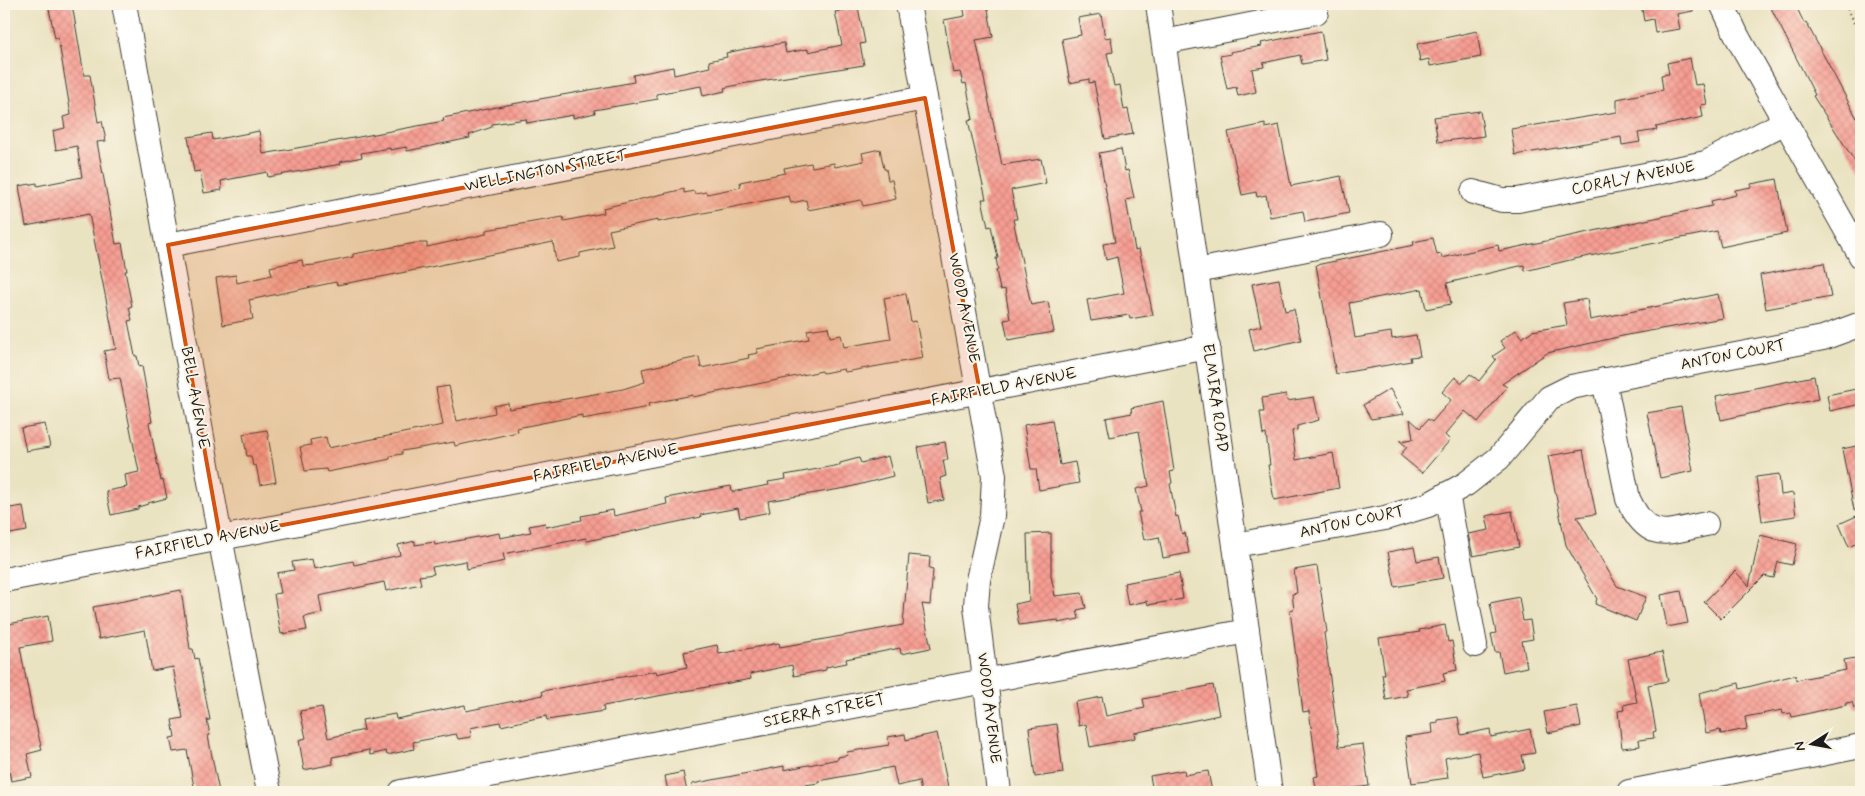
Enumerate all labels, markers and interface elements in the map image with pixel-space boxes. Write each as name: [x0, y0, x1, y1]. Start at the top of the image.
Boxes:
street label: WELLINGTON STREET: [463, 145, 631, 197]
street label: CORALY AVENUE: [1570, 156, 1696, 200]
street label: WOOD AVENUE: [943, 251, 985, 365]
street label: ANTON COURT: [1679, 335, 1787, 375]
street label: ELMIRA ROAD: [1197, 342, 1233, 454]
street label: BELL AVENUE: [176, 345, 214, 451]
street label: FAIRFIELD AVENUE: [929, 363, 1079, 411]
street label: FAIRFIELD AVENUE: [531, 439, 681, 487]
street label: ANTON COURT: [1298, 501, 1406, 543]
street label: FAIRFIELD AVENUE: [133, 516, 283, 564]
street label: WOOD AVENUE: [972, 651, 1006, 765]
street label: SIERRA STREET: [761, 689, 887, 733]
north arrow: [1788, 718, 1838, 768]
text: N: [1790, 740, 1810, 753]

